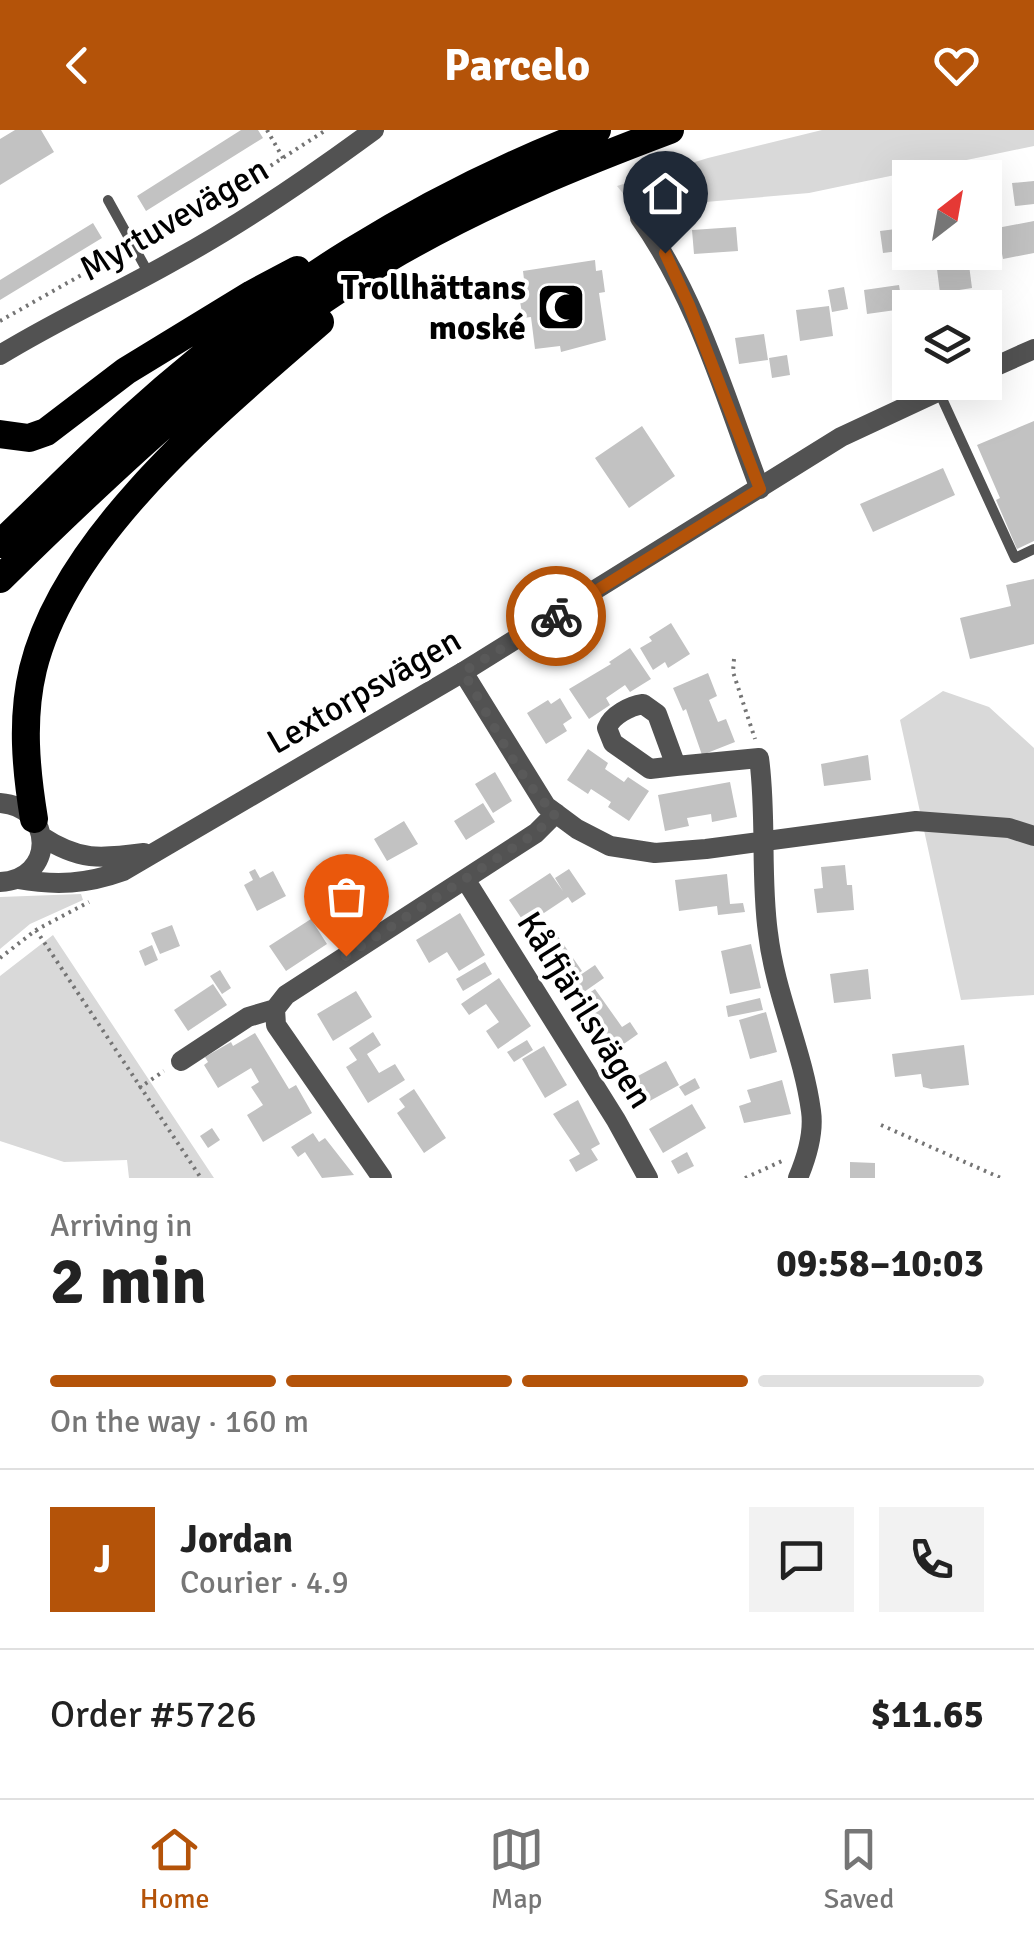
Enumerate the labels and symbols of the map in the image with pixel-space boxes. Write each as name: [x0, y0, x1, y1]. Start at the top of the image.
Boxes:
street label: Myrtuvevägen: [72, 148, 276, 290]
pin: [623, 151, 708, 254]
north arrow: [892, 160, 1002, 270]
place label: Trollhättans moské: [341, 266, 526, 349]
mosque icon: Trollhättans moské: [535, 281, 587, 333]
courier: [506, 566, 606, 666]
street label: Lextorpsvägen: [259, 618, 469, 764]
pin: [304, 854, 389, 957]
street label: Kålfjärilsvägen: [507, 904, 663, 1116]

